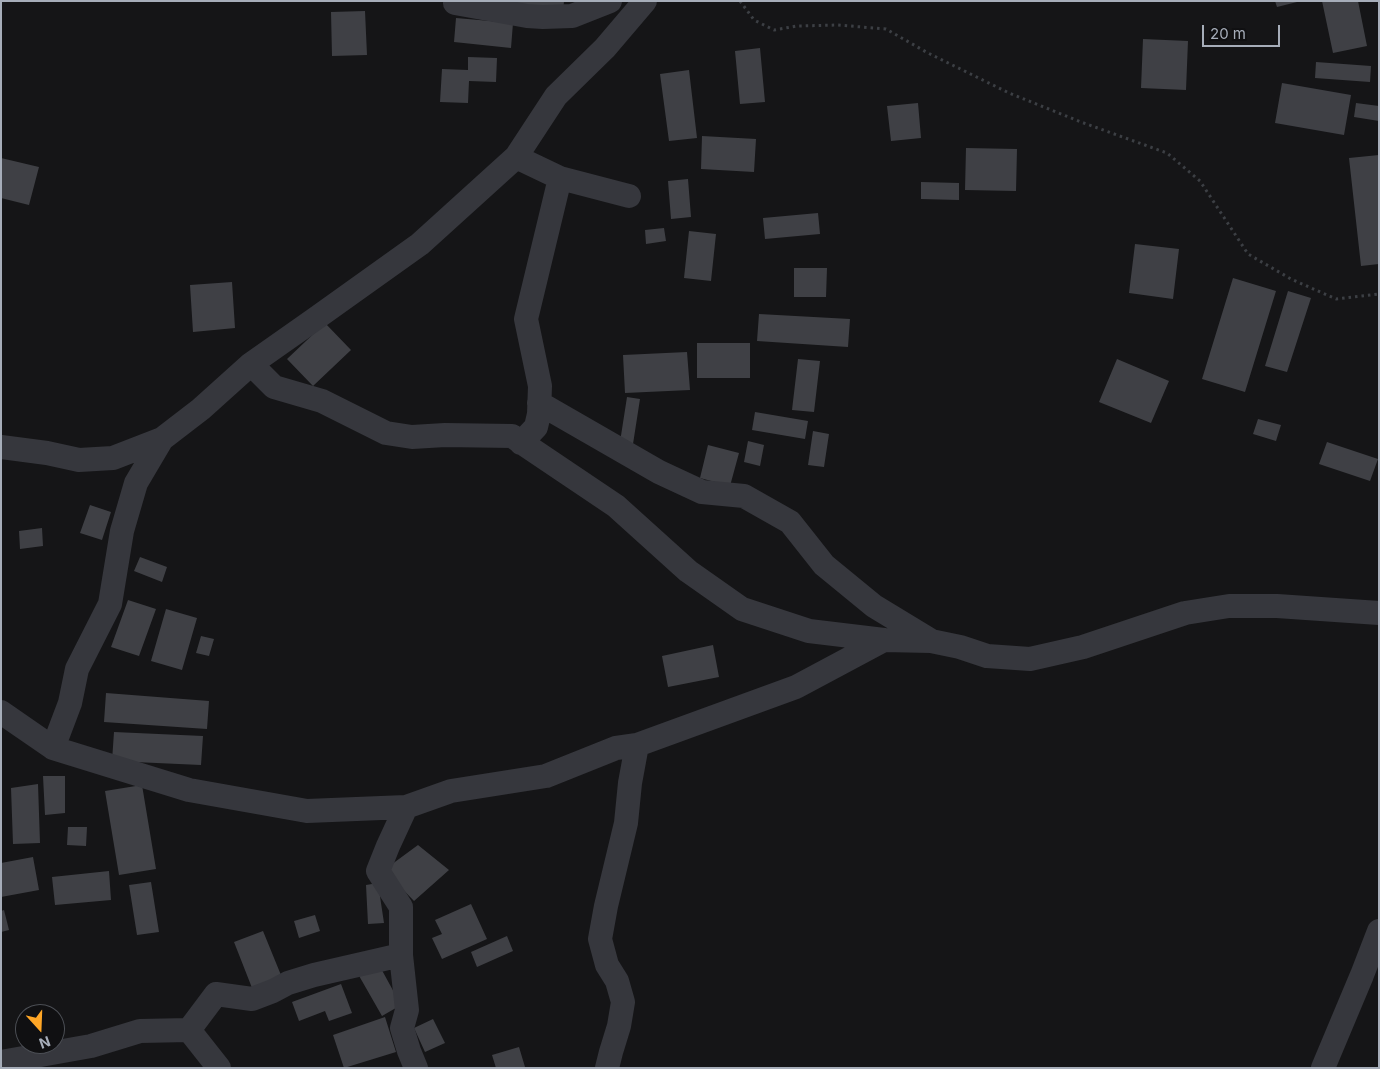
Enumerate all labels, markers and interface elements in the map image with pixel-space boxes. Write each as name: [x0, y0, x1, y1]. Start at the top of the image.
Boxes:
scale bar: [1205, 15, 1282, 47]
text: 20 m: [1210, 24, 1246, 43]
north arrow: [15, 1004, 65, 1054]
text: N: [37, 1033, 53, 1052]

